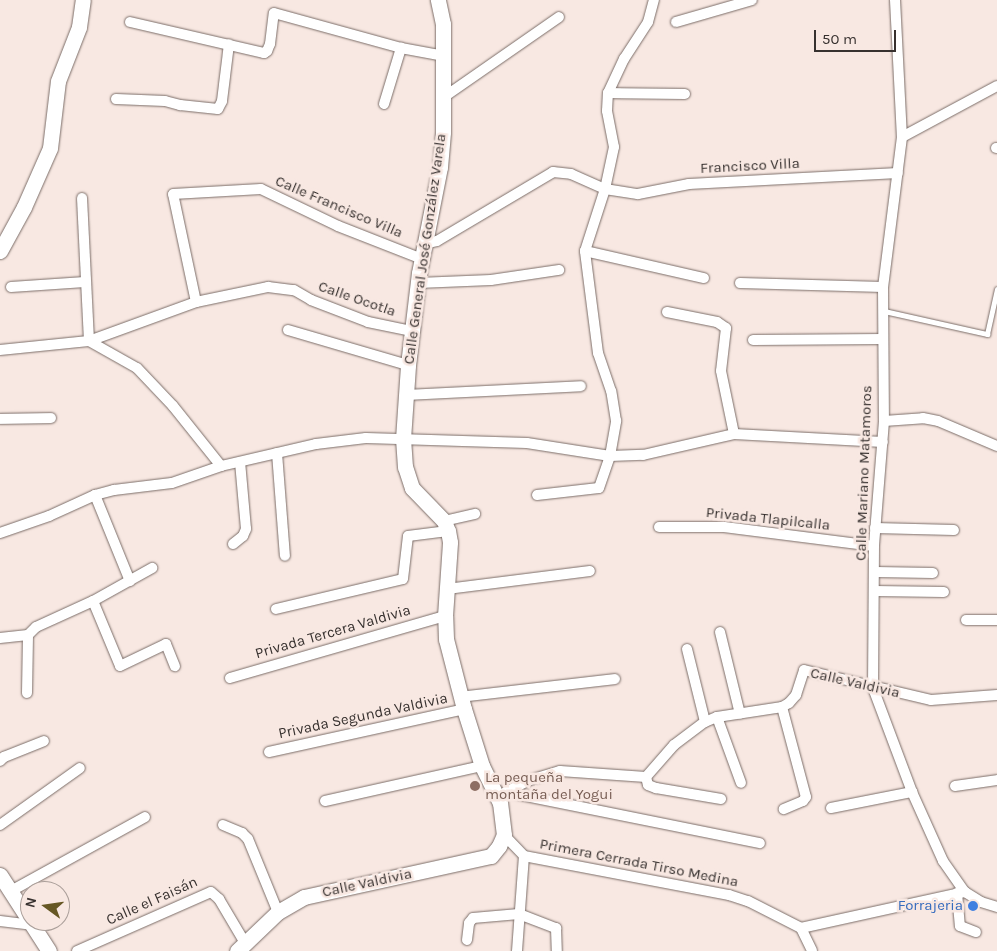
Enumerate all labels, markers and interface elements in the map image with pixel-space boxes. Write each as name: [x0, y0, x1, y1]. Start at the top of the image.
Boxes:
scale bar: [817, 20, 900, 52]
text: 50 m: [822, 30, 857, 48]
street label: Calle General José González Varela: [400, 133, 450, 365]
street label: Francisco Villa: [700, 154, 800, 178]
street label: Calle Francisco Villa: [272, 172, 406, 242]
street label: Calle Ocotla: [316, 277, 398, 321]
street label: Calle Mariano Matamoros: [852, 385, 876, 561]
street label: Privada Tlapilcalla: [705, 504, 831, 534]
street label: Privada Tercera Valdivia: [253, 601, 413, 663]
street label: Calle Valdivia: [809, 664, 901, 702]
street label: Privada Segunda Valdivia: [277, 689, 449, 743]
place label: La pequeña montaña del Yogui: [485, 768, 613, 803]
marker: La pequeña montaña del Yogui: [469, 780, 481, 792]
street label: Primera Cerrada Tirso Medina: [538, 835, 740, 891]
street label: Calle Valdivia: [321, 865, 413, 901]
street label: Calle el Faisán: [104, 873, 200, 929]
north arrow: [20, 881, 70, 931]
text: N: [21, 896, 40, 909]
place label: Forrajeria: [898, 897, 963, 915]
marker: Forrajeria: [967, 900, 979, 912]

